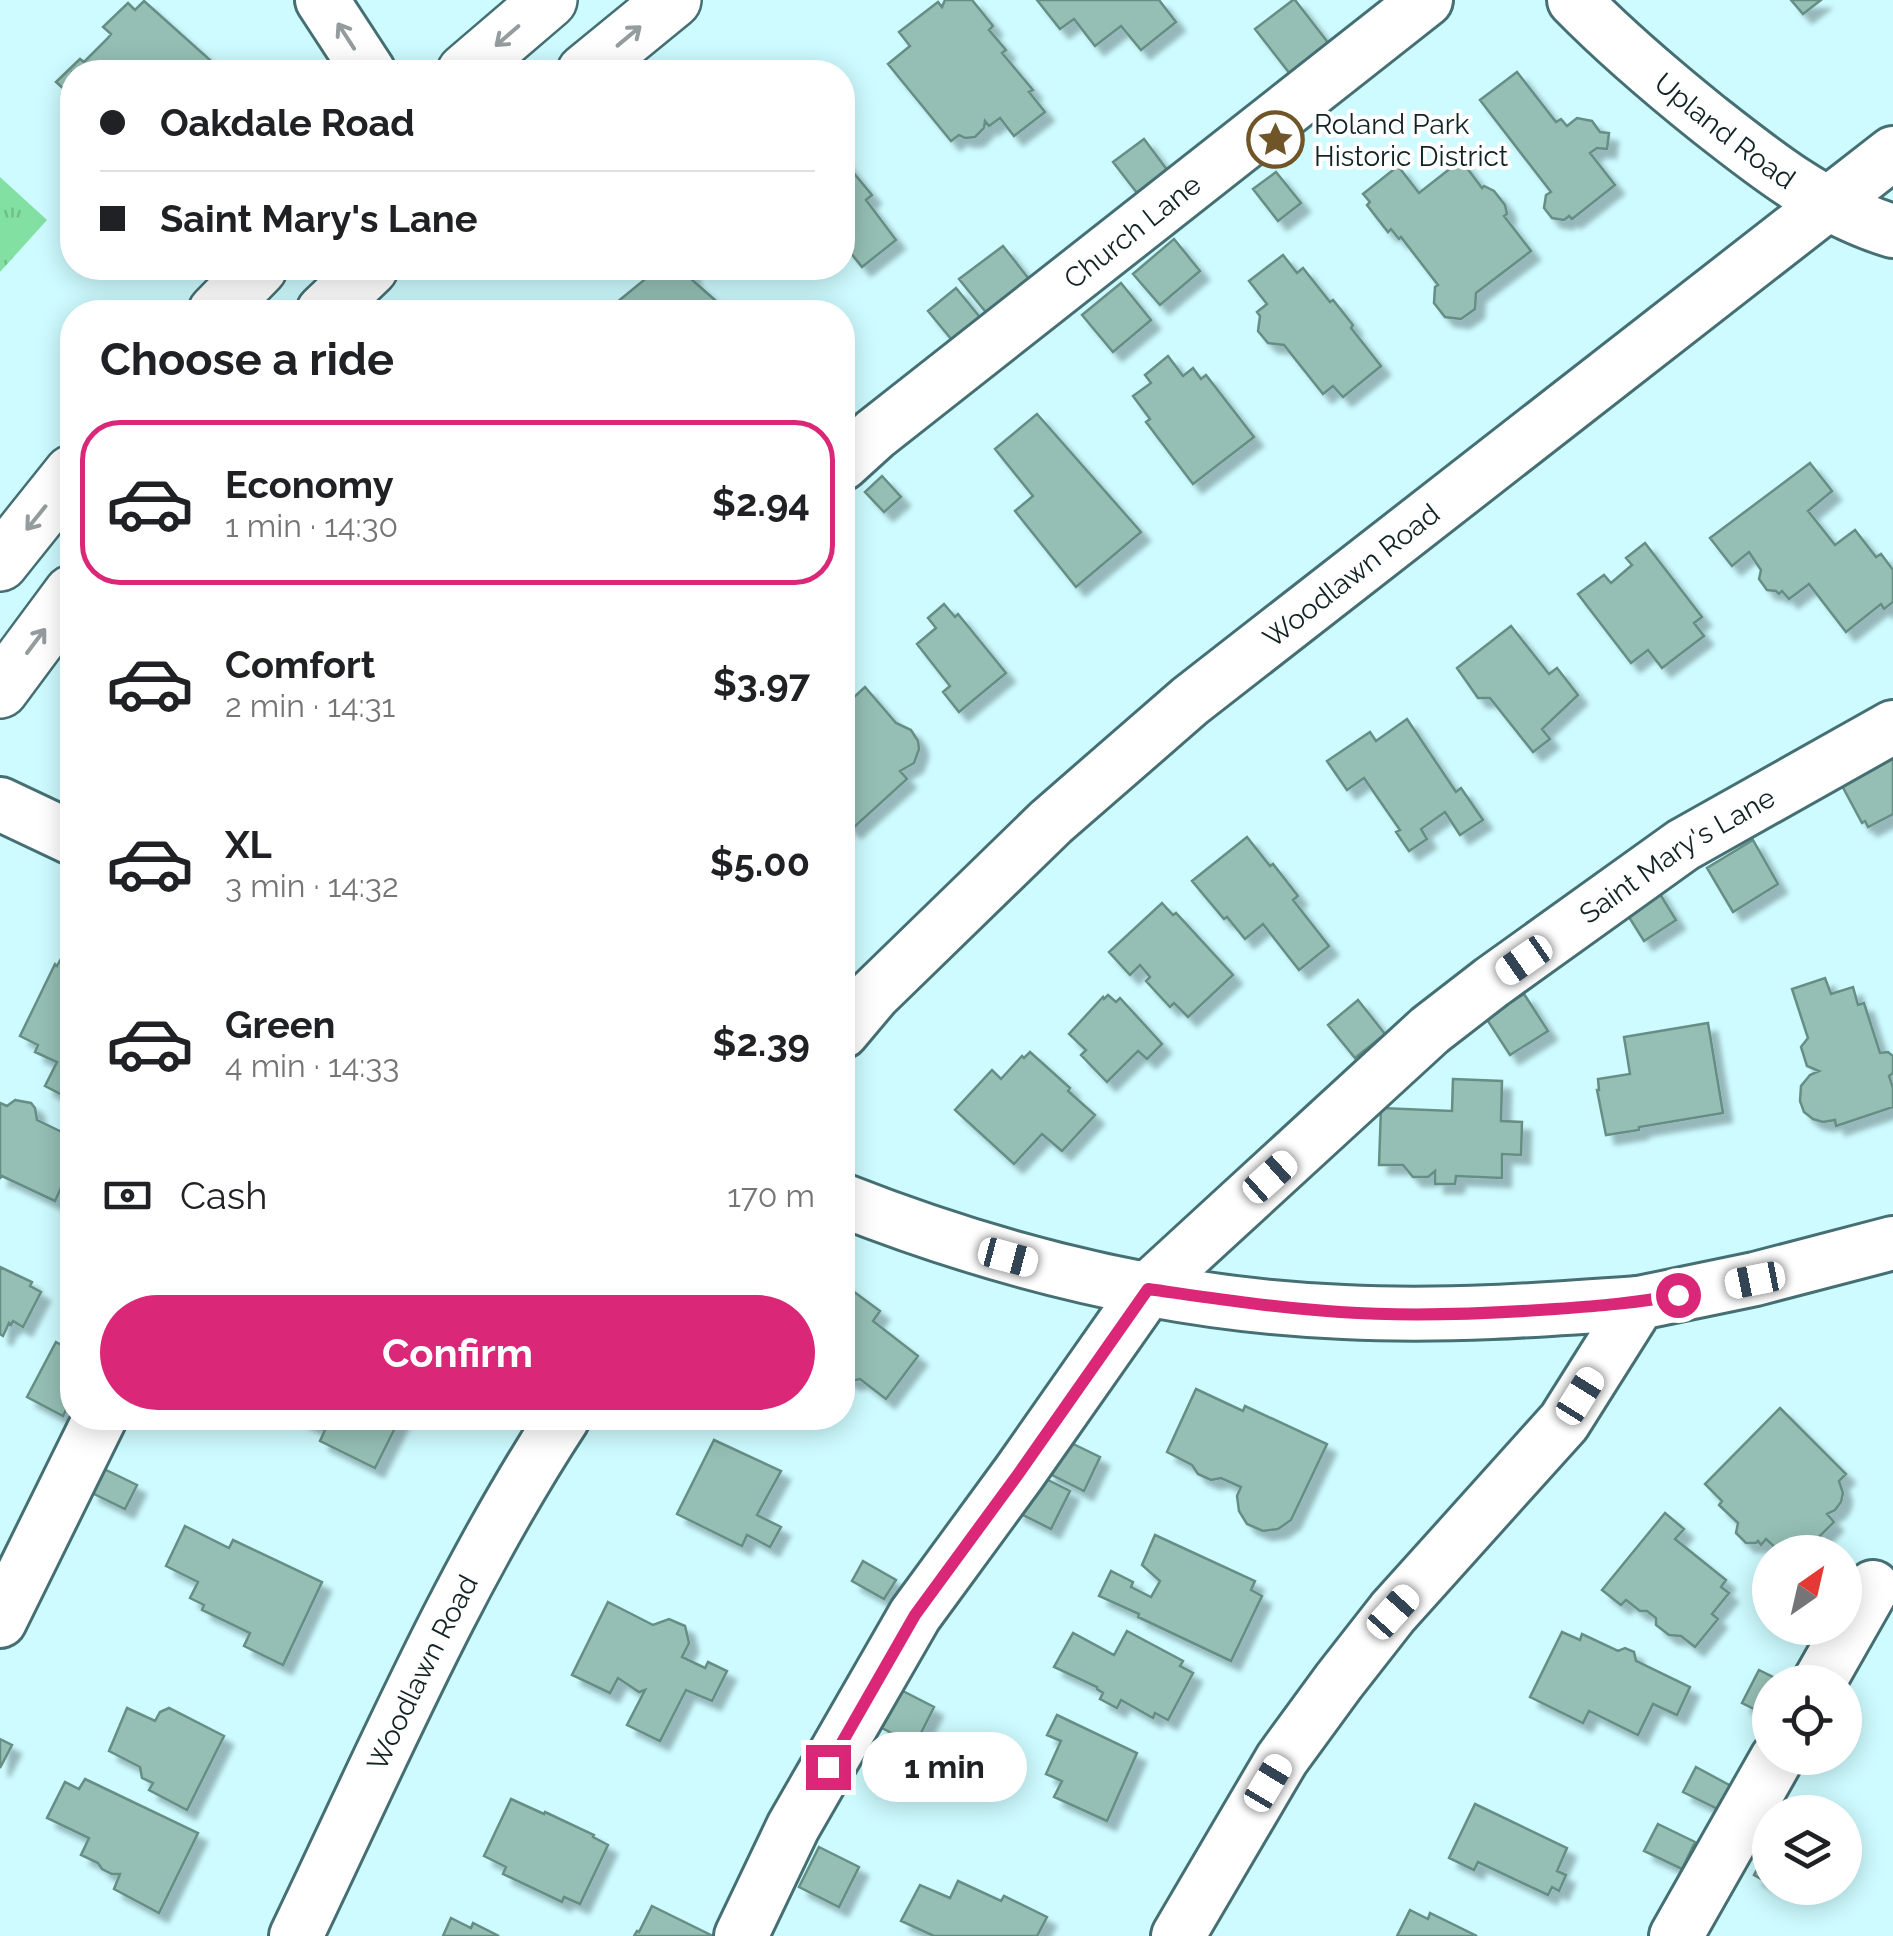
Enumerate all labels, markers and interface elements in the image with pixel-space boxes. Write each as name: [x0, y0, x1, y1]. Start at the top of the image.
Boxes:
one-way arrow: [335, 23, 356, 51]
one-way arrow: [494, 24, 520, 47]
one-way arrow: [615, 25, 641, 47]
street label: Upland Road: [1648, 66, 1802, 196]
text: Oakdale Road: [160, 100, 415, 145]
place label: Roland Park Historic District: [1314, 108, 1509, 173]
place icon: Roland Park Historic District: [1245, 110, 1305, 170]
street label: Church Lane: [1057, 167, 1207, 295]
text: Saint Mary's Lane: [160, 196, 478, 241]
text: Choose a ride: [100, 333, 394, 386]
icon: car: [105, 458, 195, 548]
text: Economy: [225, 462, 394, 507]
text: $2.94: [712, 480, 810, 525]
street label: Woodlawn Road: [1257, 497, 1446, 654]
one-way arrow: [25, 504, 47, 530]
text: 1 min · 14:30: [225, 507, 398, 544]
one-way arrow: [26, 628, 47, 655]
icon: car: [105, 638, 195, 728]
text: Comfort: [225, 642, 375, 687]
text: $3.97: [713, 660, 810, 705]
text: 2 min · 14:31: [225, 687, 395, 724]
street label: Saint Mary's Lane: [1573, 780, 1781, 930]
icon: car: [105, 818, 195, 908]
text: XL: [225, 822, 272, 867]
text: $5.00: [710, 840, 810, 885]
text: 3 min · 14:32: [225, 867, 399, 904]
car: [1491, 931, 1557, 989]
icon: car: [105, 998, 195, 1088]
text: Green: [225, 1002, 335, 1047]
text: $2.39: [712, 1020, 810, 1065]
text: 4 min · 14:33: [225, 1047, 399, 1084]
car: [1238, 1146, 1302, 1208]
icon: cash: [100, 1168, 155, 1223]
text: Cash: [180, 1173, 267, 1218]
text: 170 m: [727, 1177, 815, 1214]
car: [975, 1235, 1041, 1279]
car: [1723, 1260, 1787, 1300]
route start: [1656, 1273, 1701, 1318]
button: Confirm: [100, 1295, 815, 1410]
car: [1551, 1363, 1609, 1429]
north arrow: [1752, 1535, 1862, 1645]
map controls: [1752, 1535, 1862, 1905]
street label: Woodlawn Road: [360, 1569, 484, 1776]
car: [1362, 1580, 1424, 1644]
button: locate: [1752, 1665, 1862, 1775]
callout: 1 min: [863, 1732, 1028, 1802]
route end: [806, 1745, 851, 1790]
text: 1 min: [904, 1748, 985, 1785]
car: [1240, 1750, 1296, 1816]
button: layers: [1752, 1795, 1862, 1905]

